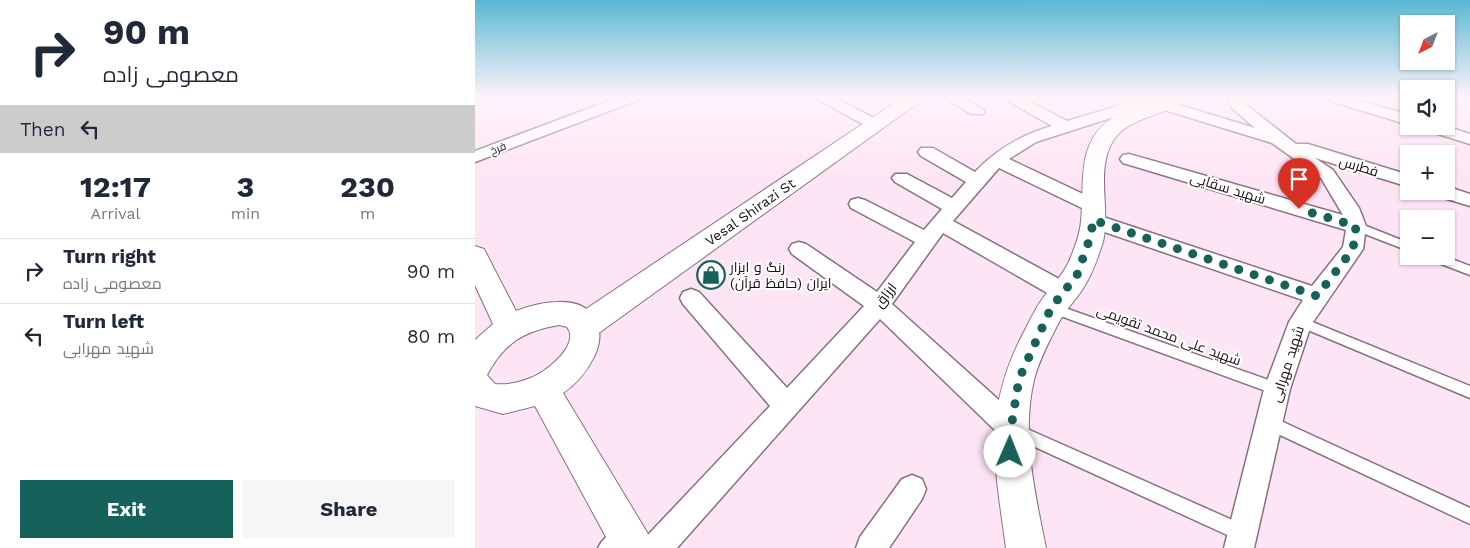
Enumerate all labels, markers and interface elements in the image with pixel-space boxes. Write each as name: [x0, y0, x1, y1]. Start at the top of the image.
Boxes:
text: 90 m: [103, 11, 190, 53]
north arrow: [1400, 15, 1455, 70]
map controls: [1400, 15, 1455, 265]
icon: right: [20, 20, 85, 85]
text: معصومی زاده: [103, 62, 239, 87]
button: sound: [1400, 80, 1455, 135]
icon: left: [76, 115, 104, 143]
text: Then: [20, 118, 66, 141]
street label: فرخ: [488, 139, 509, 158]
button: +: [1400, 145, 1455, 200]
street label: فطرس: [1337, 152, 1381, 180]
pin: [1278, 158, 1320, 209]
icon: arrive: [1285, 165, 1313, 193]
text: 12:17: [80, 169, 151, 204]
text: 3: [237, 169, 254, 204]
text: 230: [340, 169, 395, 204]
street label: شهید سقایی: [1188, 169, 1268, 207]
street label: Vesal Shirazi St: [702, 175, 798, 249]
text: Arrival: [90, 204, 140, 223]
text: min: [231, 204, 260, 223]
text: m: [360, 204, 375, 223]
button: −: [1400, 210, 1455, 265]
text: Turn right: [63, 245, 156, 268]
icon: right: [20, 257, 48, 285]
place label: رنگ و ابزار ایران (حافظ قرآن): [729, 259, 832, 291]
text: 90 m: [407, 260, 455, 283]
shop icon: رنگ و ابزار ایران (حافظ قرآن): [696, 260, 726, 290]
text: معصومی زاده: [63, 274, 162, 293]
street label: ارزاق: [870, 279, 900, 311]
street label: شهید علی محمد تقویمی: [1095, 301, 1243, 369]
text: Turn left: [63, 310, 144, 333]
icon: left: [20, 322, 48, 350]
street label: شهید مهرابی: [1267, 324, 1307, 404]
text: 80 m: [407, 325, 455, 348]
text: شهید مهرابی: [63, 339, 154, 358]
position arrow: [983, 425, 1035, 477]
button: Exit: [20, 480, 233, 538]
button: Share: [243, 480, 455, 538]

